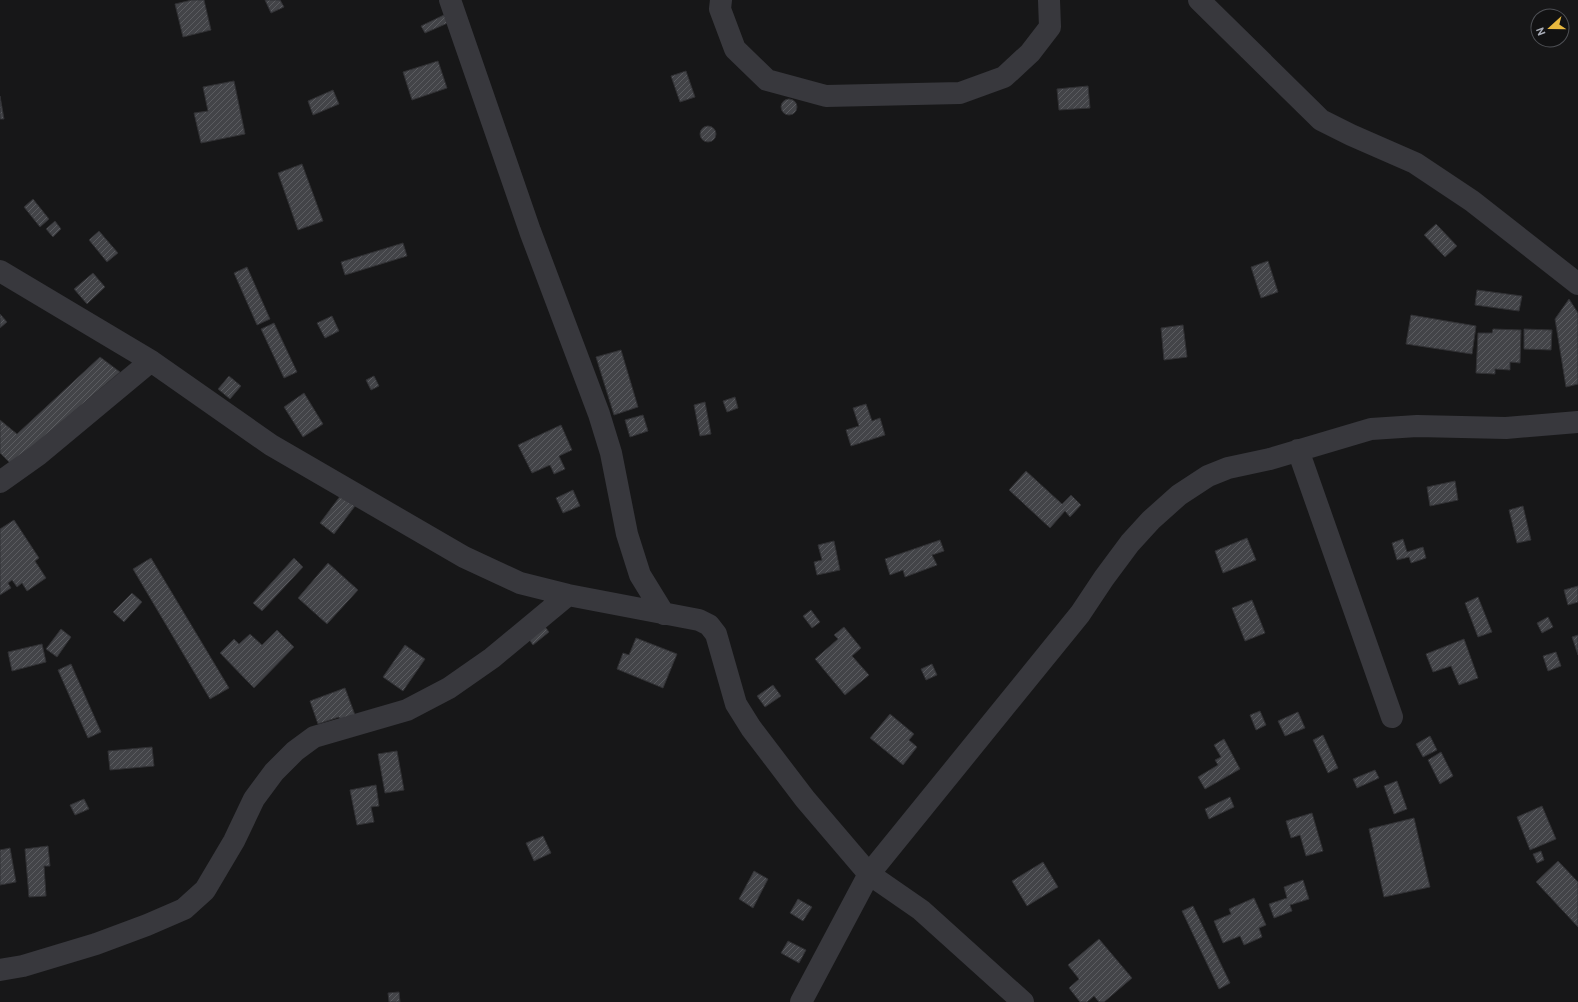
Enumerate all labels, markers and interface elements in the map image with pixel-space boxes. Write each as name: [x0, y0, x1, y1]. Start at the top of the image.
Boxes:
north arrow: [1530, 8, 1570, 48]
text: N: [1534, 25, 1550, 37]

